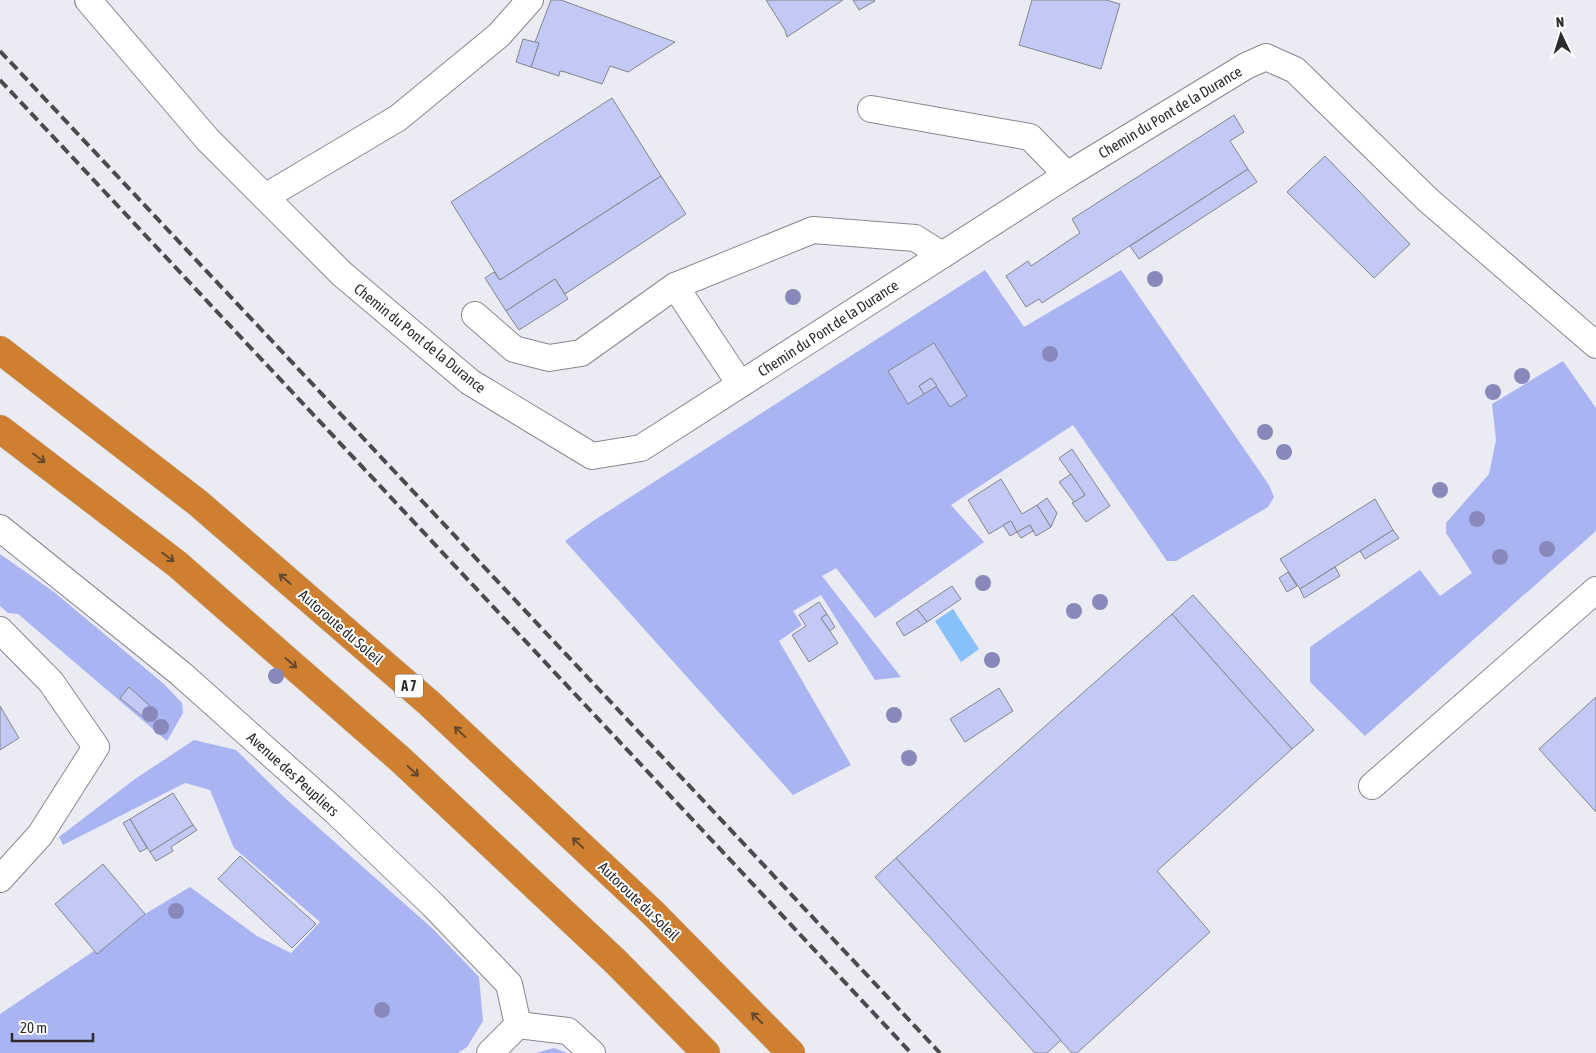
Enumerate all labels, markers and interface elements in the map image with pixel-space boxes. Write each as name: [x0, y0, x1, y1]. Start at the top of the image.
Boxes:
north arrow: [1536, 10, 1586, 60]
text: N: [1555, 14, 1565, 30]
street label: Chemin du Pont de la Durance: [1095, 62, 1245, 162]
street label: Chemin du Pont de la Durance: [755, 276, 902, 380]
street label: Chemin du Pont de la Durance: [351, 280, 489, 396]
one-way arrow: [32, 453, 45, 464]
one-way arrow: [161, 552, 175, 562]
one-way arrow: [279, 573, 292, 584]
street label: Autoroute du Soleil: [296, 586, 386, 668]
one-way arrow: [284, 658, 297, 669]
road number: A 7: [395, 674, 423, 698]
one-way arrow: [453, 726, 466, 738]
street label: Avenue des Peupliers: [244, 728, 342, 820]
one-way arrow: [406, 765, 419, 777]
one-way arrow: [572, 837, 585, 849]
street label: Autoroute du Soleil: [595, 858, 683, 944]
scale bar: [12, 1010, 94, 1042]
one-way arrow: [751, 1012, 763, 1025]
text: 20 m: [20, 1019, 47, 1036]

